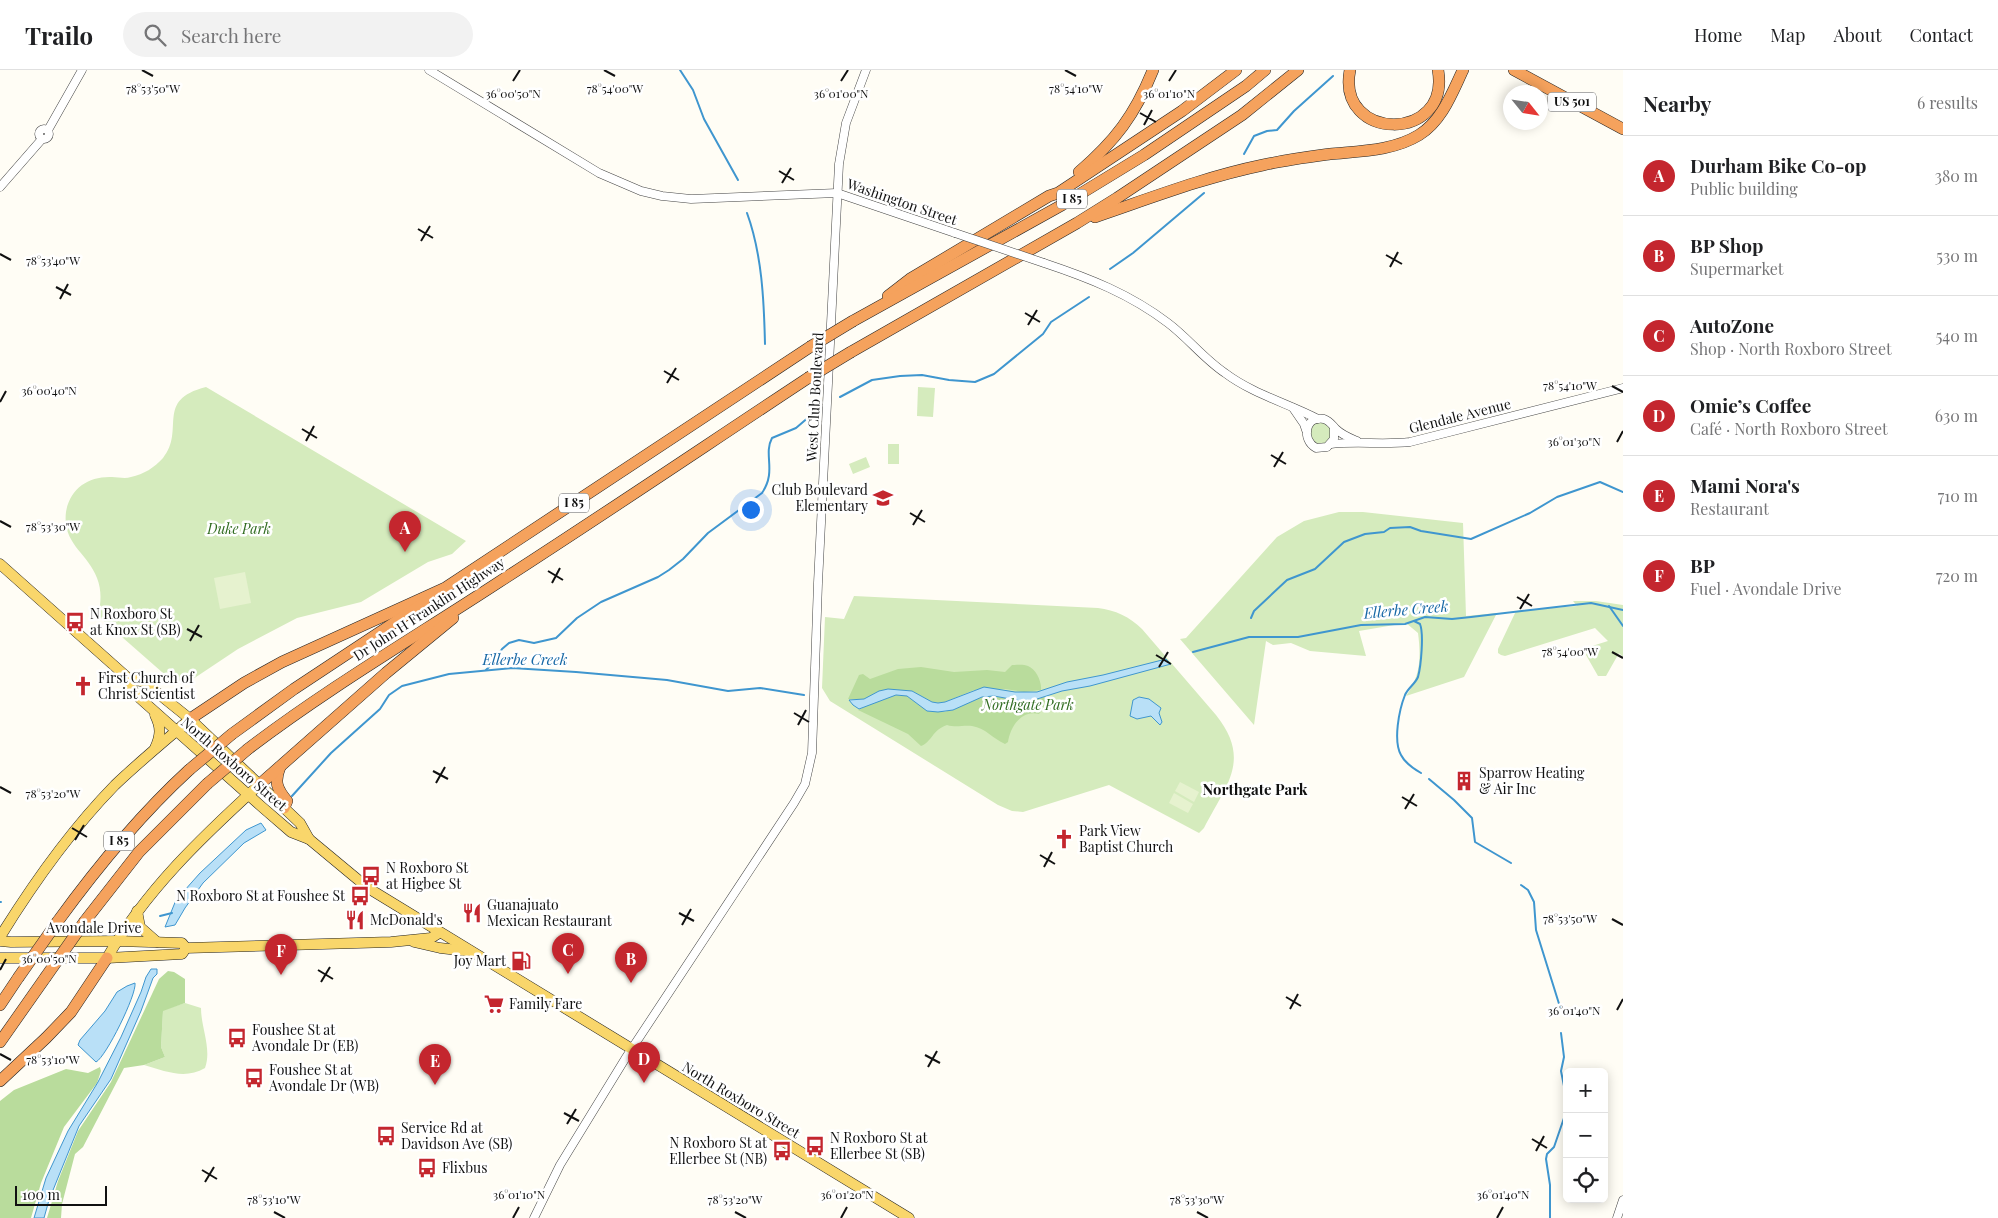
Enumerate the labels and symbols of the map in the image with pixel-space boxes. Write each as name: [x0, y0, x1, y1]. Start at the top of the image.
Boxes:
text: 78°53'50"W: [126, 80, 180, 96]
text: 78°54'00"W: [587, 80, 643, 96]
text: 78°54'10"W: [1049, 80, 1103, 96]
text: 36°00'50"N: [485, 85, 541, 101]
text: 36°01'00"N: [814, 85, 869, 101]
text: 36°01'10"N: [1143, 85, 1196, 101]
north arrow: [1503, 85, 1548, 130]
road number: US 501: [1548, 92, 1596, 112]
street label: Washington Street: [844, 173, 961, 230]
road number: I 85: [1057, 190, 1087, 208]
text: 78°53'40"W: [26, 252, 80, 268]
street label: West Club Boulevard: [802, 332, 827, 463]
text: 78°54'10"W: [1543, 377, 1597, 393]
text: 36°00'40"N: [21, 382, 77, 398]
street label: Glendale Avenue: [1407, 394, 1513, 437]
text: 36°01'30"N: [1547, 433, 1601, 449]
place label: Club Boulevard Elementary: [772, 480, 868, 515]
school or university icon: Club Boulevard Elementary: [872, 487, 894, 509]
road number: I 85: [559, 493, 589, 512]
your location: [738, 497, 764, 523]
pin: A: [389, 511, 421, 552]
text: 78°53'30"W: [26, 518, 80, 534]
park label: Duke Park: [206, 519, 271, 538]
street label: Dr John H Franklin Highway: [349, 552, 508, 665]
water label: Ellerbe Creek: [1362, 595, 1449, 623]
place label: N Roxboro St at Knox St (SB): [90, 604, 181, 639]
bus stop icon: N Roxboro St at Knox St (SB): [64, 611, 86, 633]
text: 78°54'00"W: [1542, 643, 1598, 659]
water label: Ellerbe Creek: [482, 649, 568, 669]
place label: First Church of Christ Scientist: [98, 668, 196, 703]
church icon: First Church of Christ Scientist: [72, 675, 94, 697]
park label: Northgate Park: [980, 695, 1074, 714]
street label: North Roxboro Street: [177, 712, 292, 816]
place label: Sparrow Heating & Air Inc: [1479, 763, 1585, 798]
building icon: Sparrow Heating & Air Inc: [1453, 770, 1475, 792]
district label: Northgate Park: [1202, 779, 1308, 799]
text: 78°53'20"W: [26, 785, 81, 801]
place label: Park View Baptist Church: [1079, 821, 1174, 856]
church icon: Park View Baptist Church: [1053, 828, 1075, 850]
road number: I 85: [104, 831, 134, 850]
place label: N Roxboro St at Higbee St: [386, 858, 469, 893]
bus stop icon: N Roxboro St at Higbee St: [360, 865, 382, 887]
bus stop icon: N Roxboro St at Foushee St: [349, 885, 371, 907]
place label: N Roxboro St at Foushee St: [176, 886, 346, 905]
place label: Guanajuato Mexican Restaurant: [487, 895, 613, 930]
restaurant icon: Guanajuato Mexican Restaurant: [461, 902, 483, 924]
restaurant icon: McDonald's: [344, 909, 366, 931]
place label: McDonald's: [370, 910, 443, 929]
text: 78°53'50"W: [1543, 910, 1597, 926]
street label: Avondale Drive: [45, 918, 142, 937]
pin: C: [552, 933, 584, 974]
pin: F: [265, 934, 297, 975]
pin: B: [615, 942, 647, 983]
text: 36°00'50"N: [21, 950, 77, 966]
fuel station icon: Joy Mart: [510, 950, 532, 972]
place label: Joy Mart: [453, 951, 507, 970]
supermarket icon: Family Fare: [483, 993, 505, 1015]
place label: Family Fare: [509, 994, 582, 1013]
text: 36°01'40"N: [1548, 1002, 1601, 1018]
place label: Foushee St at Avondale Dr (EB): [251, 1020, 358, 1055]
bus stop icon: Foushee St at Avondale Dr (EB): [226, 1027, 248, 1049]
pin: D: [628, 1042, 660, 1083]
pin: E: [419, 1044, 451, 1085]
text: 78°53'10"W: [26, 1051, 80, 1067]
street label: North Roxboro Street: [679, 1057, 805, 1143]
place label: Foushee St at Avondale Dr (WB): [268, 1060, 379, 1095]
bus stop icon: Foushee St at Avondale Dr (WB): [243, 1067, 265, 1089]
place label: Service Rd at Davidson Ave (SB): [401, 1118, 512, 1153]
bus stop icon: Service Rd at Davidson Ave (SB): [375, 1125, 397, 1147]
place label: N Roxboro St at Ellerbee St (SB): [830, 1128, 929, 1163]
place label: N Roxboro St at Ellerbee St (NB): [669, 1133, 768, 1168]
bus stop icon: N Roxboro St at Ellerbee St (SB): [804, 1135, 826, 1157]
bus stop icon: N Roxboro St at Ellerbee St (NB): [771, 1140, 793, 1162]
bus stop icon: Flixbus: [416, 1157, 438, 1179]
place label: Flixbus: [442, 1158, 488, 1177]
scale bar: [15, 1183, 108, 1206]
text: 36°01'10"N: [493, 1186, 546, 1202]
text: 36°01'20"N: [820, 1186, 874, 1202]
text: 36°01'40"N: [1477, 1186, 1530, 1202]
text: 78°53'10"W: [247, 1191, 301, 1207]
text: 78°53'20"W: [708, 1191, 763, 1207]
text: 78°53'30"W: [1170, 1191, 1224, 1207]

